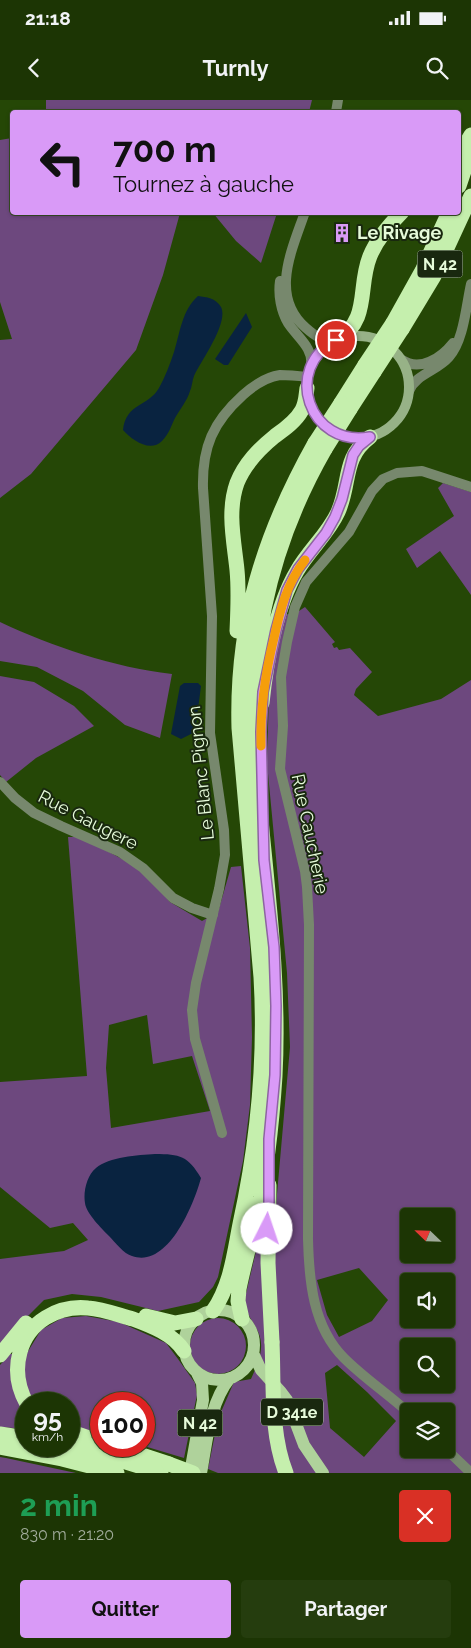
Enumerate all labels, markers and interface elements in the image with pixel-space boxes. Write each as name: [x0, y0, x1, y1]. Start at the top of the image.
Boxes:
text: 21:18: [25, 7, 71, 29]
icon: back: [20, 54, 48, 82]
icon: search: [423, 54, 451, 82]
text: Turnly: [202, 55, 269, 81]
text: 700 m: [113, 129, 217, 170]
icon: left: [30, 130, 95, 195]
text: Tournez à gauche: [113, 171, 294, 197]
building icon: Le Rivage: [331, 222, 353, 244]
place label: Le Rivage: [357, 222, 441, 243]
road number: N 42: [418, 250, 462, 278]
pin: [315, 319, 357, 361]
icon: arrive: [322, 326, 350, 354]
street label: Le Blanc Pignon: [183, 705, 218, 841]
street label: Rue Caucherie: [288, 772, 334, 896]
street label: Rue Gaugere: [35, 785, 142, 854]
position arrow: [240, 1202, 292, 1254]
north arrow: [400, 1208, 455, 1262]
map controls: [400, 1208, 455, 1458]
button: sound: [400, 1273, 455, 1328]
button: search: [400, 1338, 455, 1393]
speed limit sign: 100: [90, 1392, 155, 1457]
road number: D 341e: [261, 1398, 323, 1425]
text: 95: [33, 1403, 62, 1433]
button: layers: [400, 1403, 455, 1458]
road number: N 42: [178, 1410, 222, 1436]
text: km/h: [32, 1430, 63, 1444]
text: 2 min: [20, 1488, 98, 1523]
button: close: [399, 1490, 451, 1542]
text: 830 m · 21:20: [20, 1525, 114, 1544]
button: Quitter: [20, 1580, 231, 1638]
button: Partager: [241, 1580, 451, 1638]

